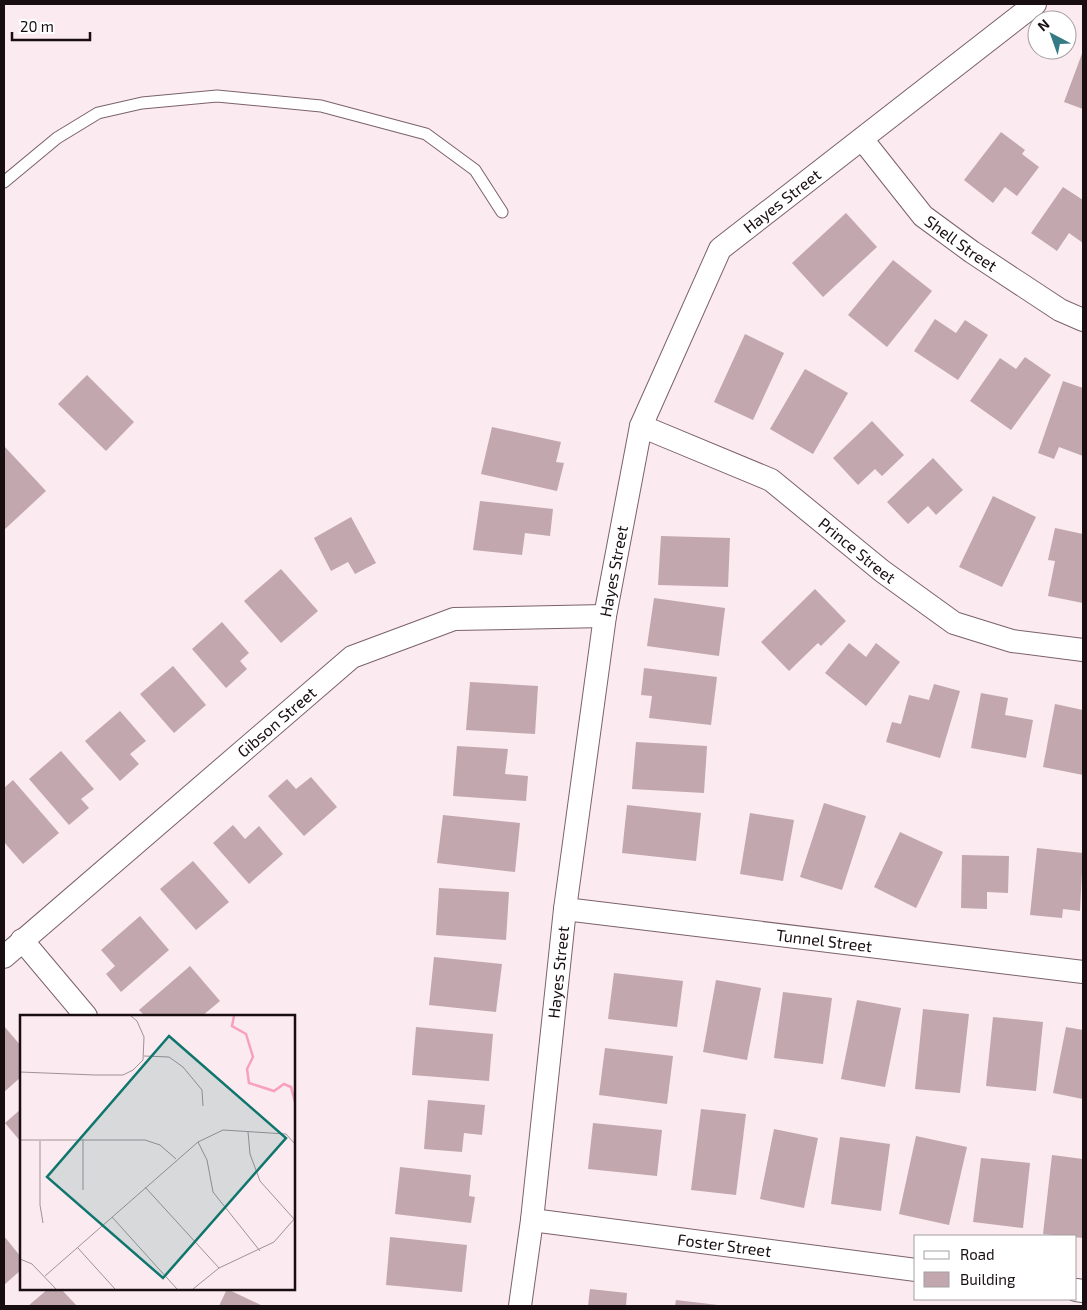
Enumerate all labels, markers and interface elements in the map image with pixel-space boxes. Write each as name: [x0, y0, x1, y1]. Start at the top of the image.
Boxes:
scale bar: [12, 10, 90, 42]
north arrow: [1027, 10, 1077, 60]
text: N: [1034, 15, 1053, 35]
text: 20 m: [20, 17, 54, 35]
street label: Hayes Street: [739, 164, 824, 236]
street label: Shell Street: [921, 211, 1001, 275]
street label: Prince Street: [815, 513, 900, 587]
street label: Hayes Street: [595, 524, 631, 618]
street label: Gibson Street: [233, 682, 320, 761]
street label: Hayes Street: [543, 925, 572, 1019]
street label: Tunnel Street: [775, 925, 873, 955]
inset map: [20, 1015, 295, 1290]
street label: Foster Street: [676, 1229, 773, 1260]
legend: [914, 1235, 1077, 1300]
text: Road: [960, 1245, 995, 1263]
text: Building: [960, 1270, 1016, 1288]

